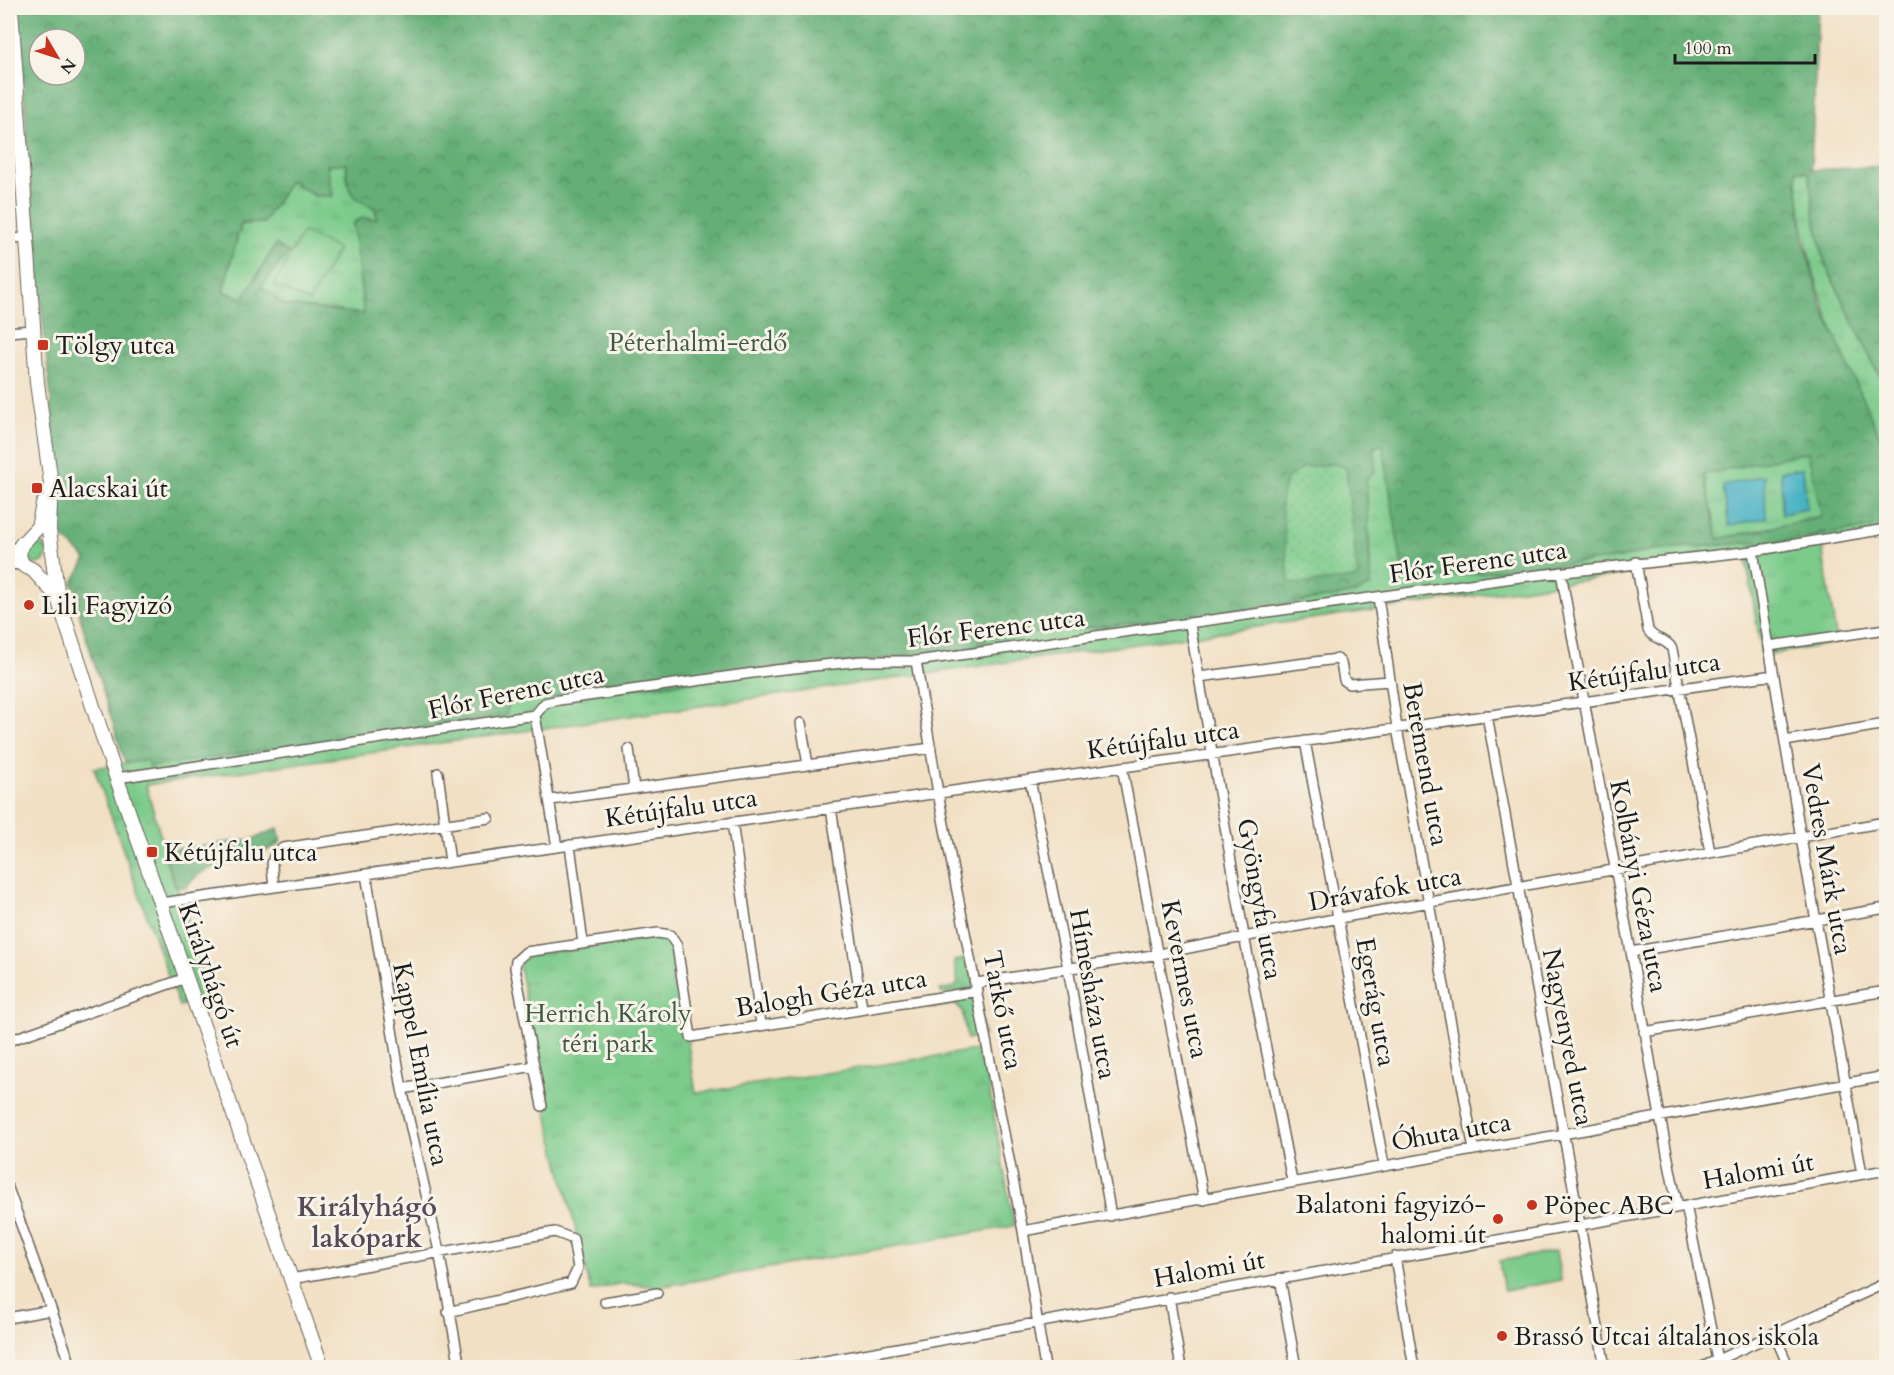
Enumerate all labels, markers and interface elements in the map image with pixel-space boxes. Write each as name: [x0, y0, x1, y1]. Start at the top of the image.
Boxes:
north arrow: [27, 27, 87, 87]
scale bar: [1675, 27, 1814, 65]
text: 100 m: [1684, 36, 1732, 61]
text: N: [55, 53, 81, 78]
park label: Péterhalmi-erdő: [609, 325, 787, 360]
place label: Tölgy utca: [55, 328, 176, 363]
marker: Tölgy utca: [36, 338, 50, 352]
place label: Alacskai út: [49, 471, 168, 506]
marker: Alacskai út: [30, 481, 44, 495]
street label: Flór Ferenc utca: [1387, 532, 1569, 592]
place label: Lili Fagyizó: [41, 588, 172, 623]
marker: Lili Fagyizó: [22, 598, 36, 612]
street label: Flór Ferenc utca: [905, 600, 1087, 656]
street label: Kétújfalu utca: [1566, 644, 1722, 700]
street label: Flór Ferenc utca: [425, 656, 607, 728]
street label: Beremend utca: [1394, 679, 1458, 849]
street label: Kétújfalu utca: [1085, 712, 1241, 768]
street label: Vedres Márk utca: [1793, 761, 1861, 957]
street label: Kolbányi Géza utca: [1601, 777, 1677, 995]
street label: Kétújfalu utca: [603, 780, 759, 836]
street label: Gyöngyfa utca: [1229, 816, 1291, 982]
place label: Kétújfalu utca: [164, 835, 318, 870]
marker: Kétújfalu utca: [145, 845, 159, 859]
street label: Drávafok utca: [1306, 858, 1464, 920]
street label: Kevermes utca: [1152, 897, 1218, 1061]
street label: Királyhágó út: [170, 898, 252, 1052]
street label: Hímesháza utca: [1061, 906, 1125, 1082]
street label: Egerág utca: [1347, 935, 1405, 1069]
street label: Nagyenyed utca: [1534, 945, 1602, 1129]
street label: Tarkő utca: [974, 948, 1032, 1072]
street label: Kappel Emília utca: [384, 959, 458, 1169]
street label: Balogh Géza utca: [733, 961, 929, 1025]
park label: Herrich Károly téri park: [524, 996, 692, 1061]
street label: Óhuta utca: [1388, 1104, 1514, 1160]
street label: Halomi út: [1700, 1144, 1816, 1198]
place label: Balatoni fagyizó- halomi út: [1296, 1187, 1486, 1252]
place label: Pöpec ABC: [1544, 1188, 1674, 1223]
district label: Királyhágó lakópark: [297, 1189, 437, 1257]
marker: Pöpec ABC: [1525, 1198, 1539, 1212]
marker: Balatoni fagyizó- halomi út: [1491, 1212, 1505, 1226]
street label: Halomi út: [1151, 1242, 1267, 1296]
place label: Brassó Utcai általános iskola: [1514, 1319, 1819, 1354]
marker: Brassó Utcai általános iskola: [1495, 1329, 1509, 1343]

